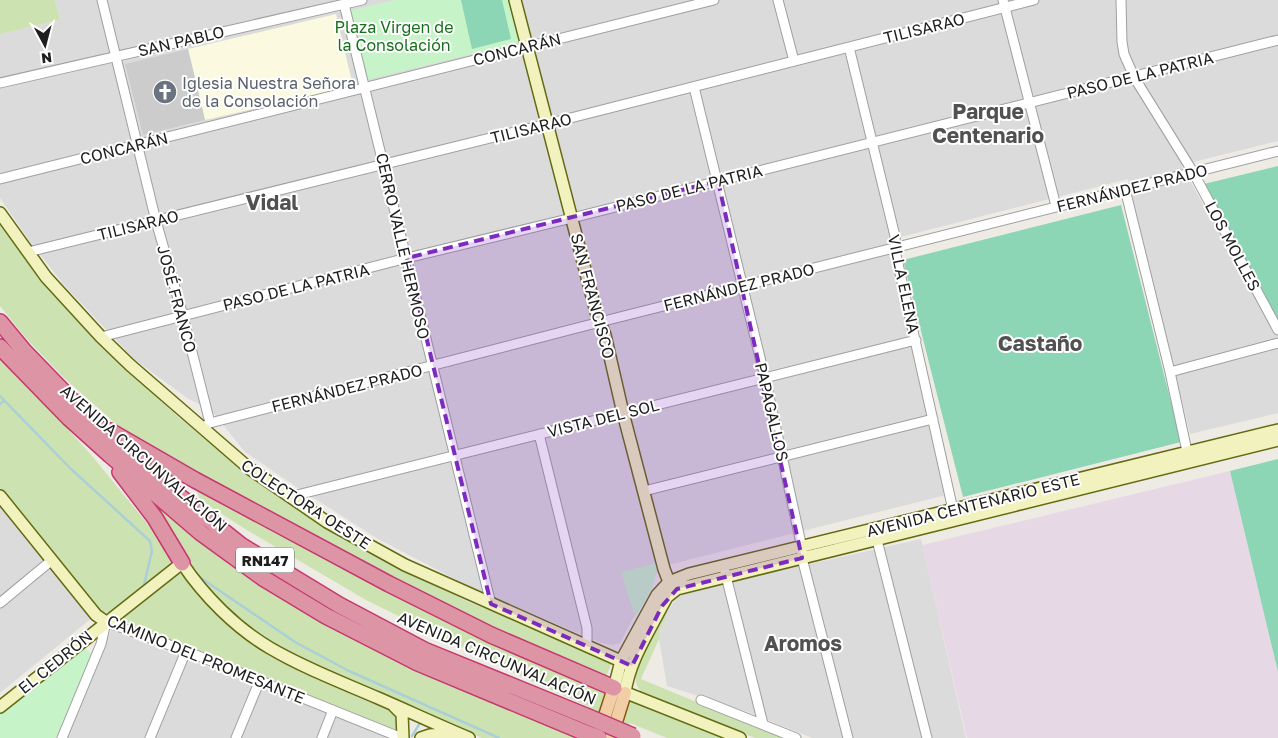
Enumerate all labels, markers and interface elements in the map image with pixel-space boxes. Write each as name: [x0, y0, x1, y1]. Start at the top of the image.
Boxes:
street label: TILISARAO: [881, 8, 967, 48]
park label: Plaza Virgen de la Consolación: [334, 17, 454, 55]
north arrow: [20, 20, 70, 70]
street label: SAN PABLO: [136, 21, 226, 61]
street label: CONCARÁN: [471, 28, 563, 70]
street label: PASO DE LA PATRIA: [1065, 47, 1216, 103]
text: N: [40, 49, 53, 67]
place label: Iglesia Nuestra Señora de la Consolación: [182, 73, 356, 111]
church icon: Iglesia Nuestra Señora de la Consolación: [152, 79, 178, 105]
district label: Parque Centenario: [932, 98, 1044, 148]
street label: TILISARAO: [488, 108, 574, 148]
street label: CONCARÁN: [78, 127, 170, 169]
street label: CERRO VALLE HERMOSO: [372, 151, 434, 341]
street label: PASO DE LA PATRIA: [614, 160, 765, 216]
street label: FERNÁNDEZ PRADO: [1054, 160, 1210, 216]
district label: Vidal: [246, 189, 298, 215]
street label: LOS MOLLES: [1201, 198, 1265, 294]
street label: TILISARAO: [95, 205, 181, 245]
street label: SAN FRANCISCO: [567, 231, 619, 361]
street label: VILLA ELENA: [884, 233, 924, 336]
street label: JOSÉ FRANCO: [153, 243, 201, 355]
street label: PASO DE LA PATRIA: [221, 259, 372, 315]
street label: FERNÁNDEZ PRADO: [661, 259, 817, 315]
district label: Castaño: [998, 330, 1082, 356]
street label: FERNÁNDEZ PRADO: [269, 360, 425, 416]
street label: PAPAGALLOS: [751, 361, 793, 463]
street label: AVENIDA CIRCUNVALACIÓN: [57, 380, 231, 536]
street label: VISTA DEL SOL: [545, 394, 661, 442]
street label: COLECTORA OESTE: [237, 455, 375, 553]
street label: AVENIDA CENTENARIO ESTE: [864, 469, 1082, 541]
road number: RN147: [236, 548, 294, 572]
street label: AVENIDA CIRCUNVALACIÓN: [395, 607, 599, 709]
street label: CAMINO DEL PROMESANTE: [104, 610, 308, 708]
street label: EL CEDRÓN: [14, 626, 96, 698]
district label: Aromos: [764, 630, 842, 656]

